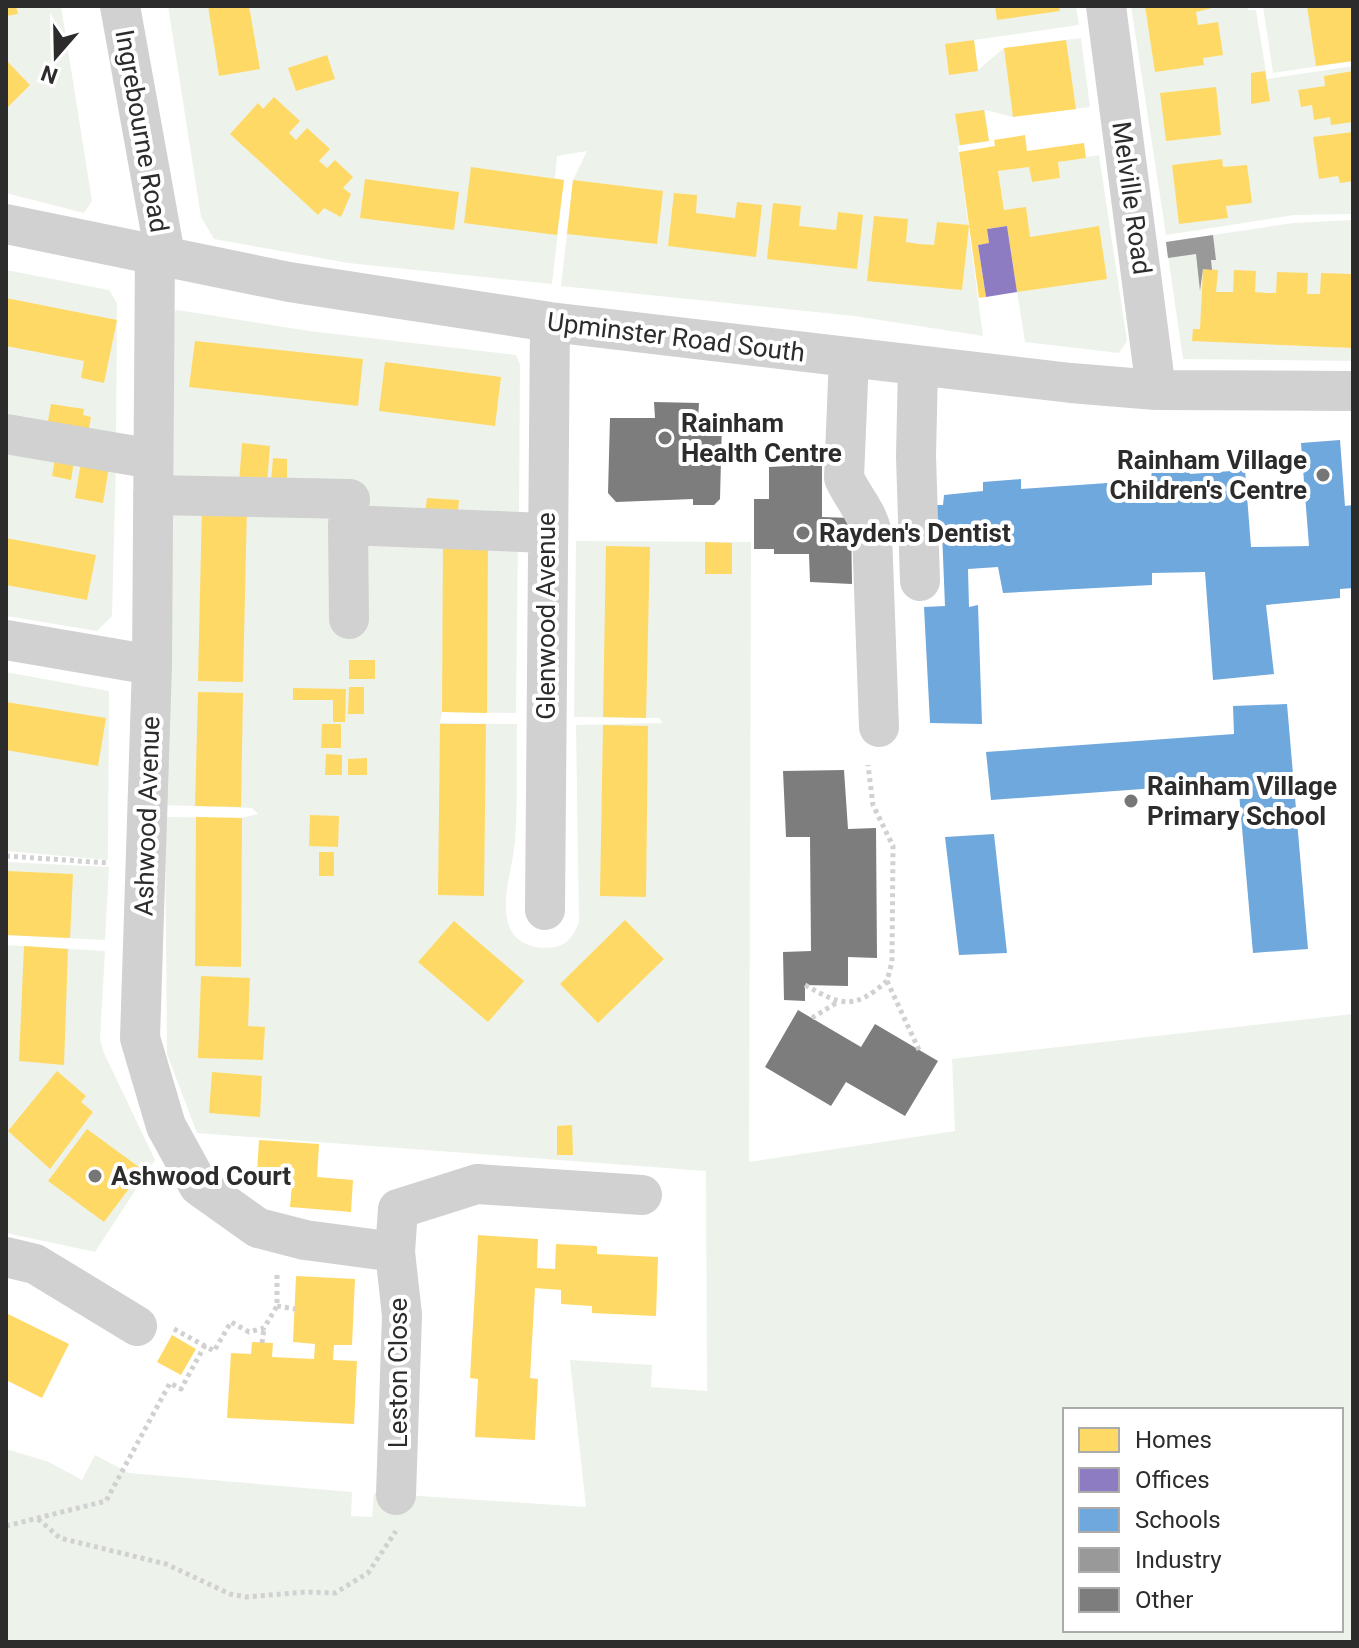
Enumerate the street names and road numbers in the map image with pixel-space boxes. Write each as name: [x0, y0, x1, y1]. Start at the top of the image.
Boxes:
street label: Ingrebourne Road: [109, 27, 175, 235]
street label: Melville Road: [1106, 120, 1158, 276]
street label: Upminster Road South: [545, 306, 807, 368]
street label: Glenwood Avenue: [531, 512, 561, 720]
street label: Ashwood Avenue: [129, 716, 165, 916]
street label: Leston Close: [383, 1298, 413, 1448]

